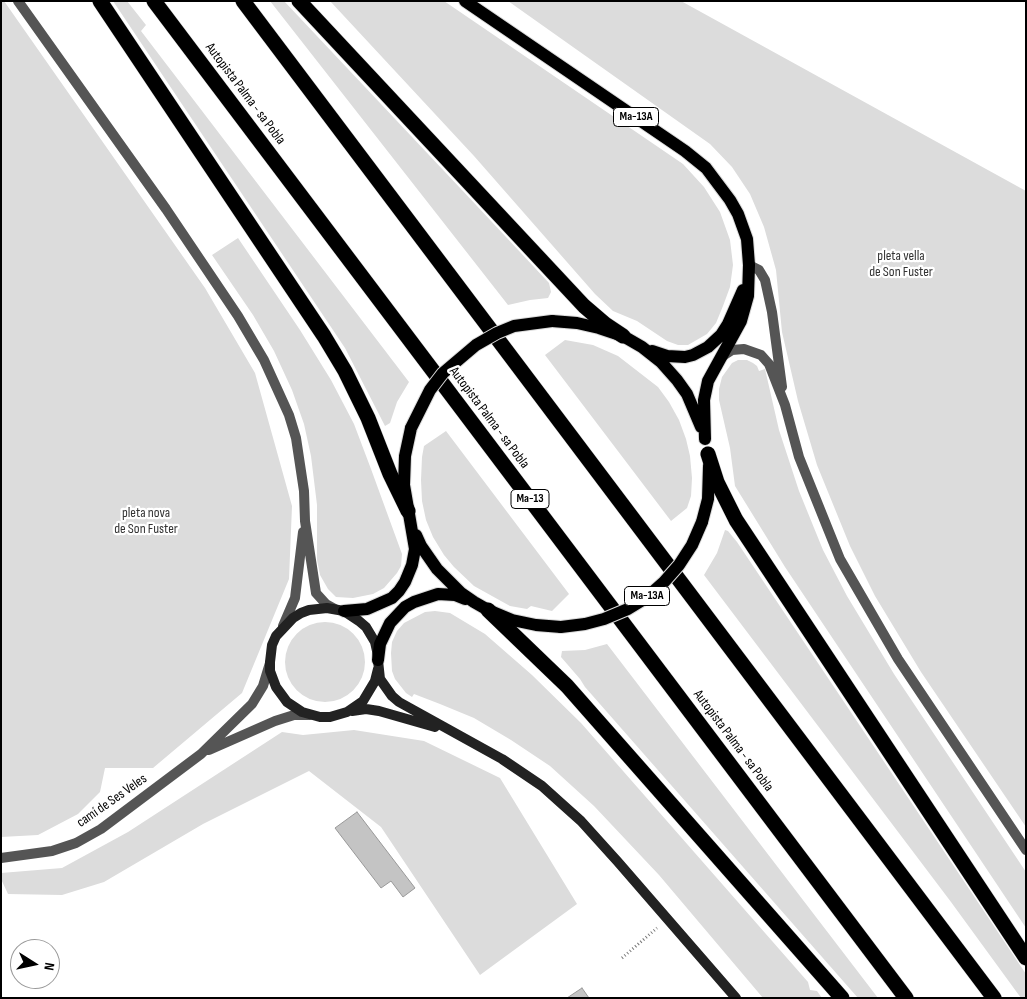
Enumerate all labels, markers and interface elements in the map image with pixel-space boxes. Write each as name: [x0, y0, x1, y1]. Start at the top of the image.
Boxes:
street label: Autopista Palma - sa Pobla: [201, 40, 289, 148]
road number: Ma-13A: [614, 108, 658, 126]
park label: pleta vella de Son Fuster: [869, 248, 933, 280]
street label: Autopista Palma - sa Pobla: [445, 364, 533, 472]
road number: Ma-13: [511, 489, 549, 508]
park label: pleta nova de Son Fuster: [114, 505, 178, 538]
road number: Ma-13A: [624, 586, 670, 606]
street label: Autopista Palma - sa Pobla: [689, 687, 777, 795]
street label: camí de Ses Veles: [74, 771, 150, 831]
north arrow: [10, 939, 60, 989]
text: N: [40, 961, 58, 972]

